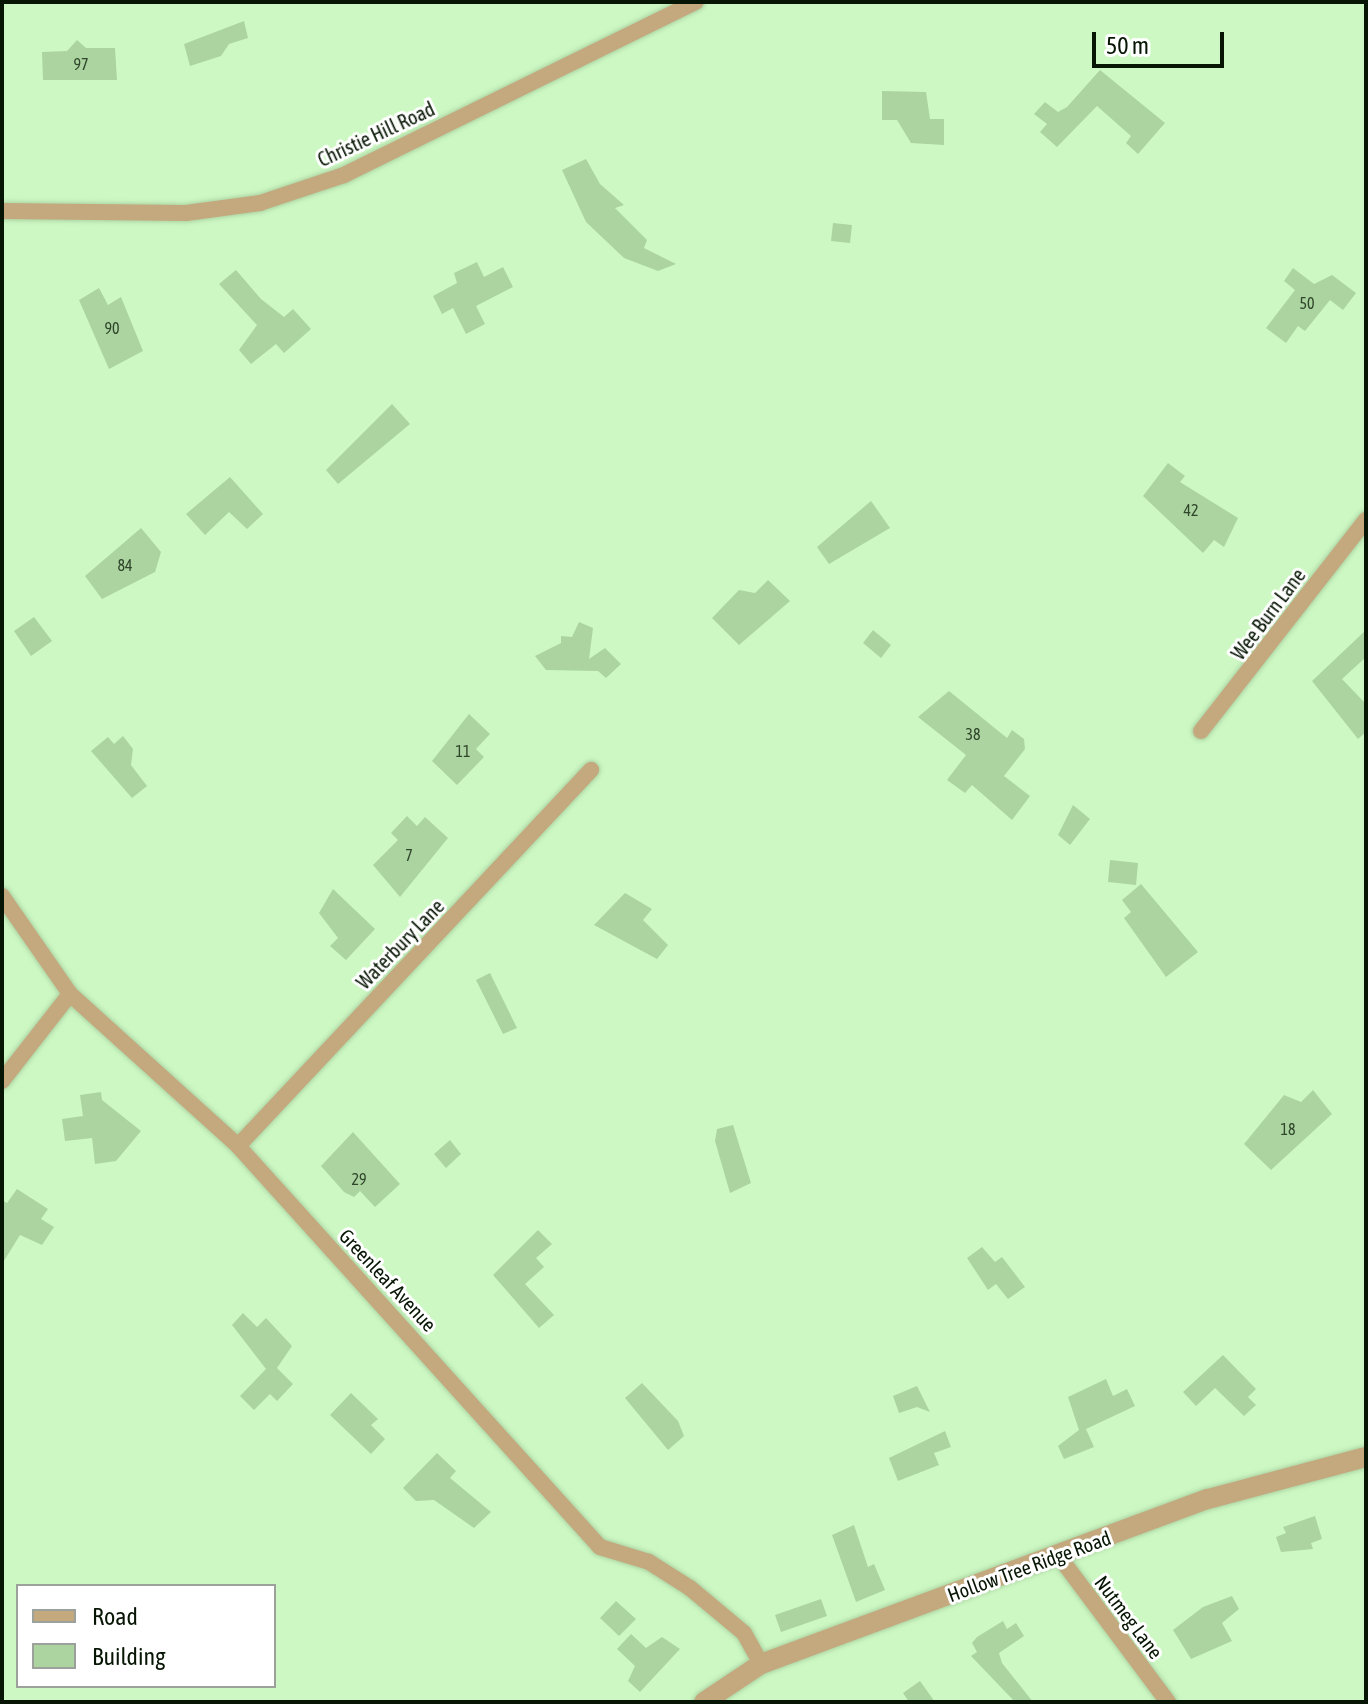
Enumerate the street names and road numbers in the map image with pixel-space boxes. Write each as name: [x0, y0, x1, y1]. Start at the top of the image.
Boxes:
street label: Christie Hill Road: [314, 96, 438, 172]
street label: Wee Burn Lane: [1226, 564, 1310, 664]
street label: Waterbury Lane: [351, 894, 449, 994]
street label: Greenleaf Avenue: [334, 1224, 442, 1336]
street label: Hollow Tree Ridge Road: [944, 1525, 1114, 1607]
street label: Nutmeg Lane: [1090, 1571, 1168, 1663]

